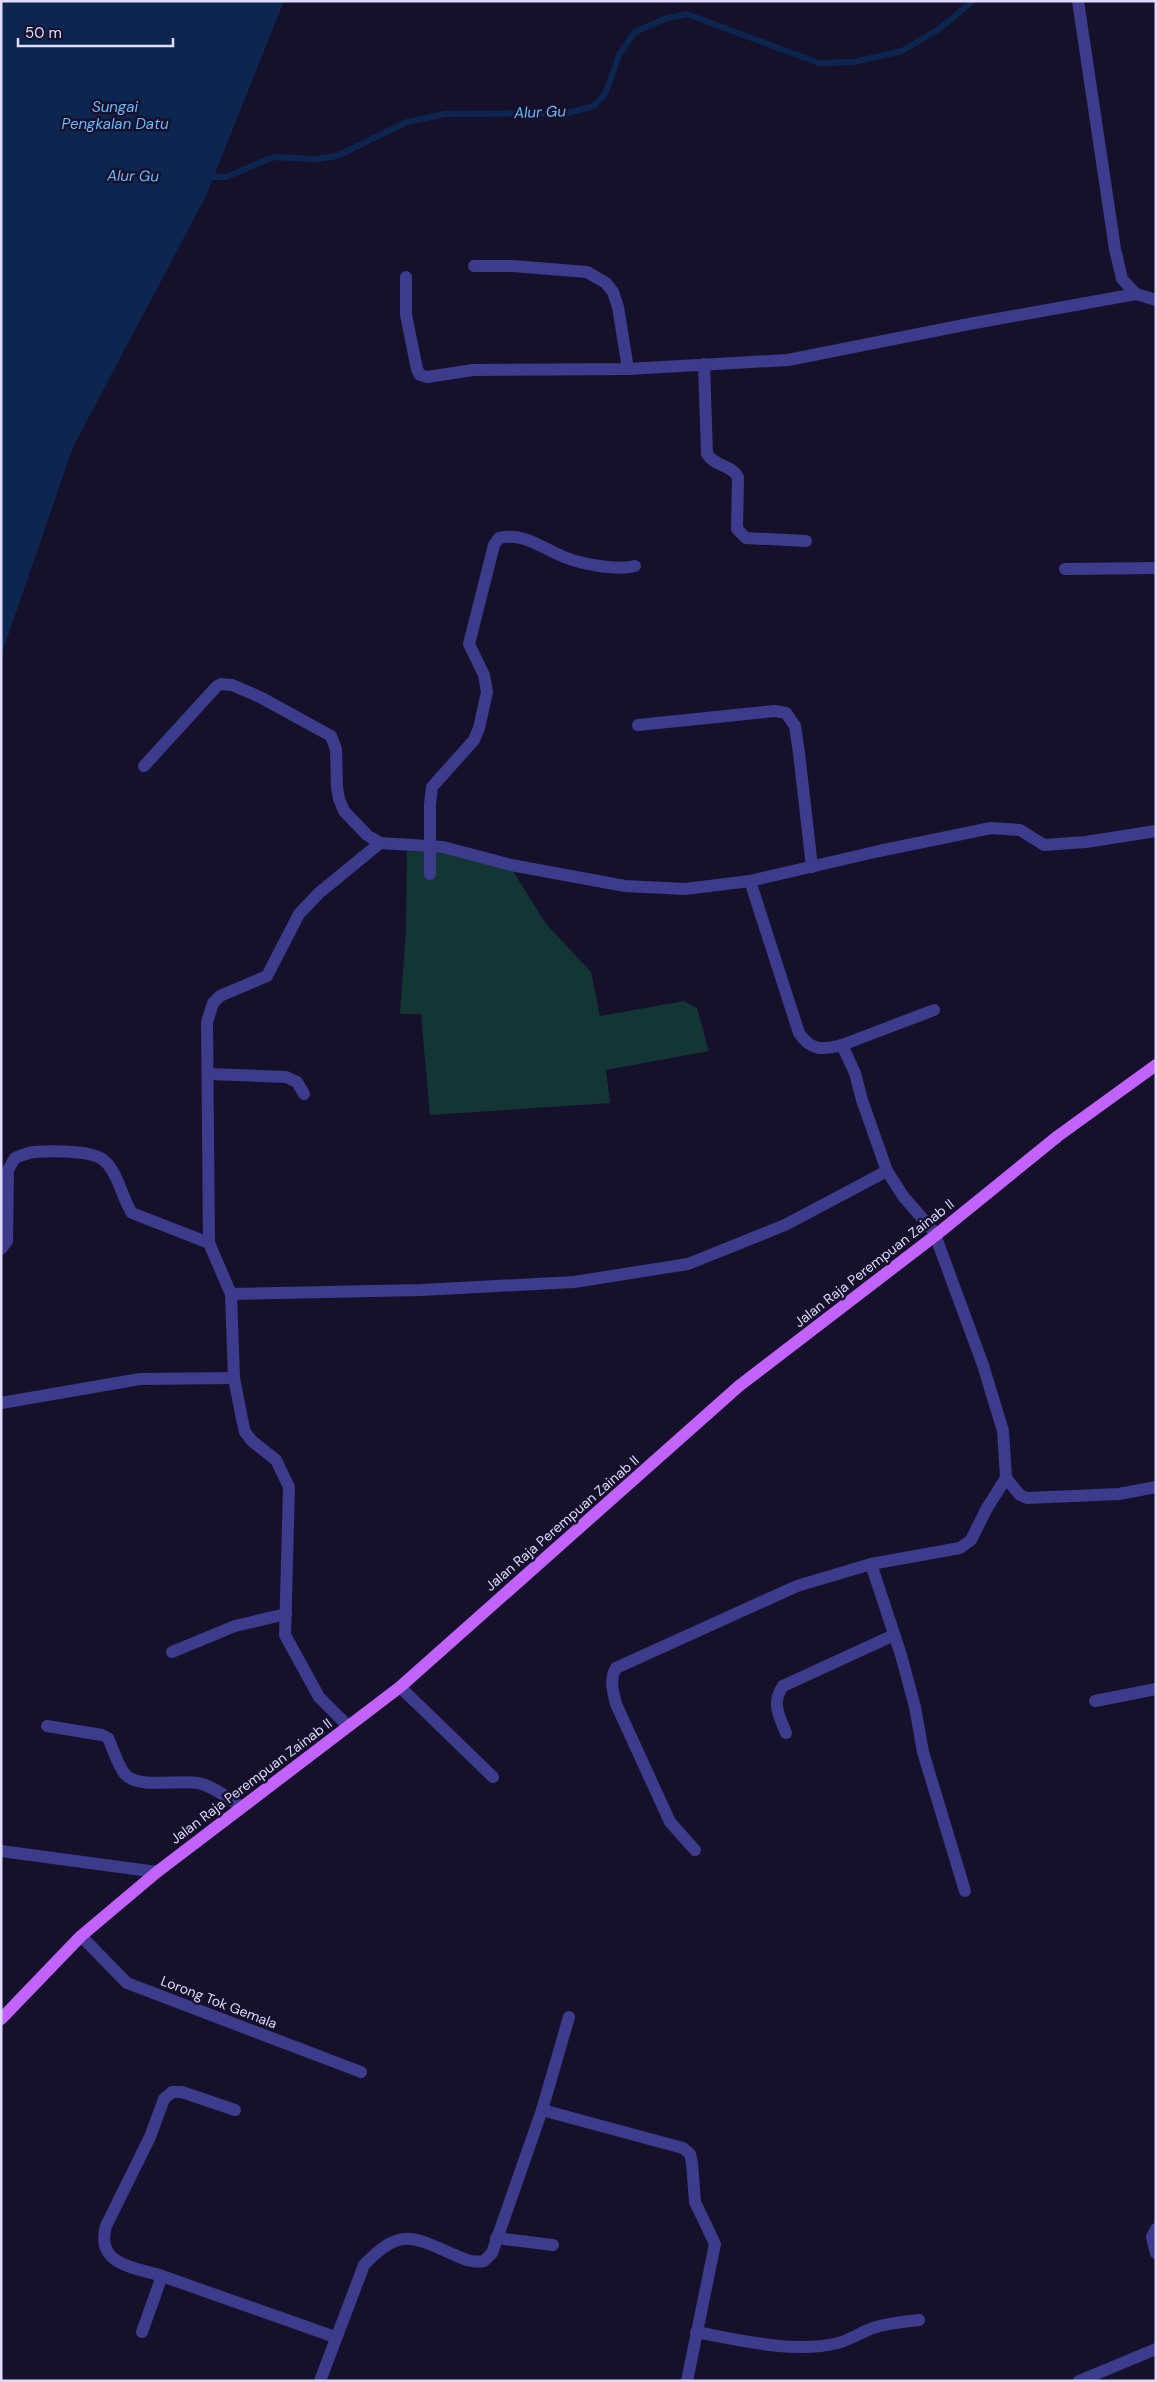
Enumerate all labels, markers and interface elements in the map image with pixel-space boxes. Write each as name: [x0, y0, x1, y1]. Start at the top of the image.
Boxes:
scale bar: [18, 15, 172, 47]
text: 50 m: [25, 23, 62, 43]
water label: Sungai Pengkalan Datu: [61, 97, 169, 134]
water label: Alur Gu: [513, 101, 567, 123]
water label: Alur Gu: [106, 166, 159, 186]
street label: Jalan Raja Perempuan Zainab II: [790, 1195, 958, 1331]
street label: Jalan Raja Perempuan Zainab II: [481, 1451, 643, 1595]
street label: Jalan Raja Perempuan Zainab II: [167, 1714, 335, 1848]
street label: Lorong Tok Gemala: [158, 1972, 280, 2032]

